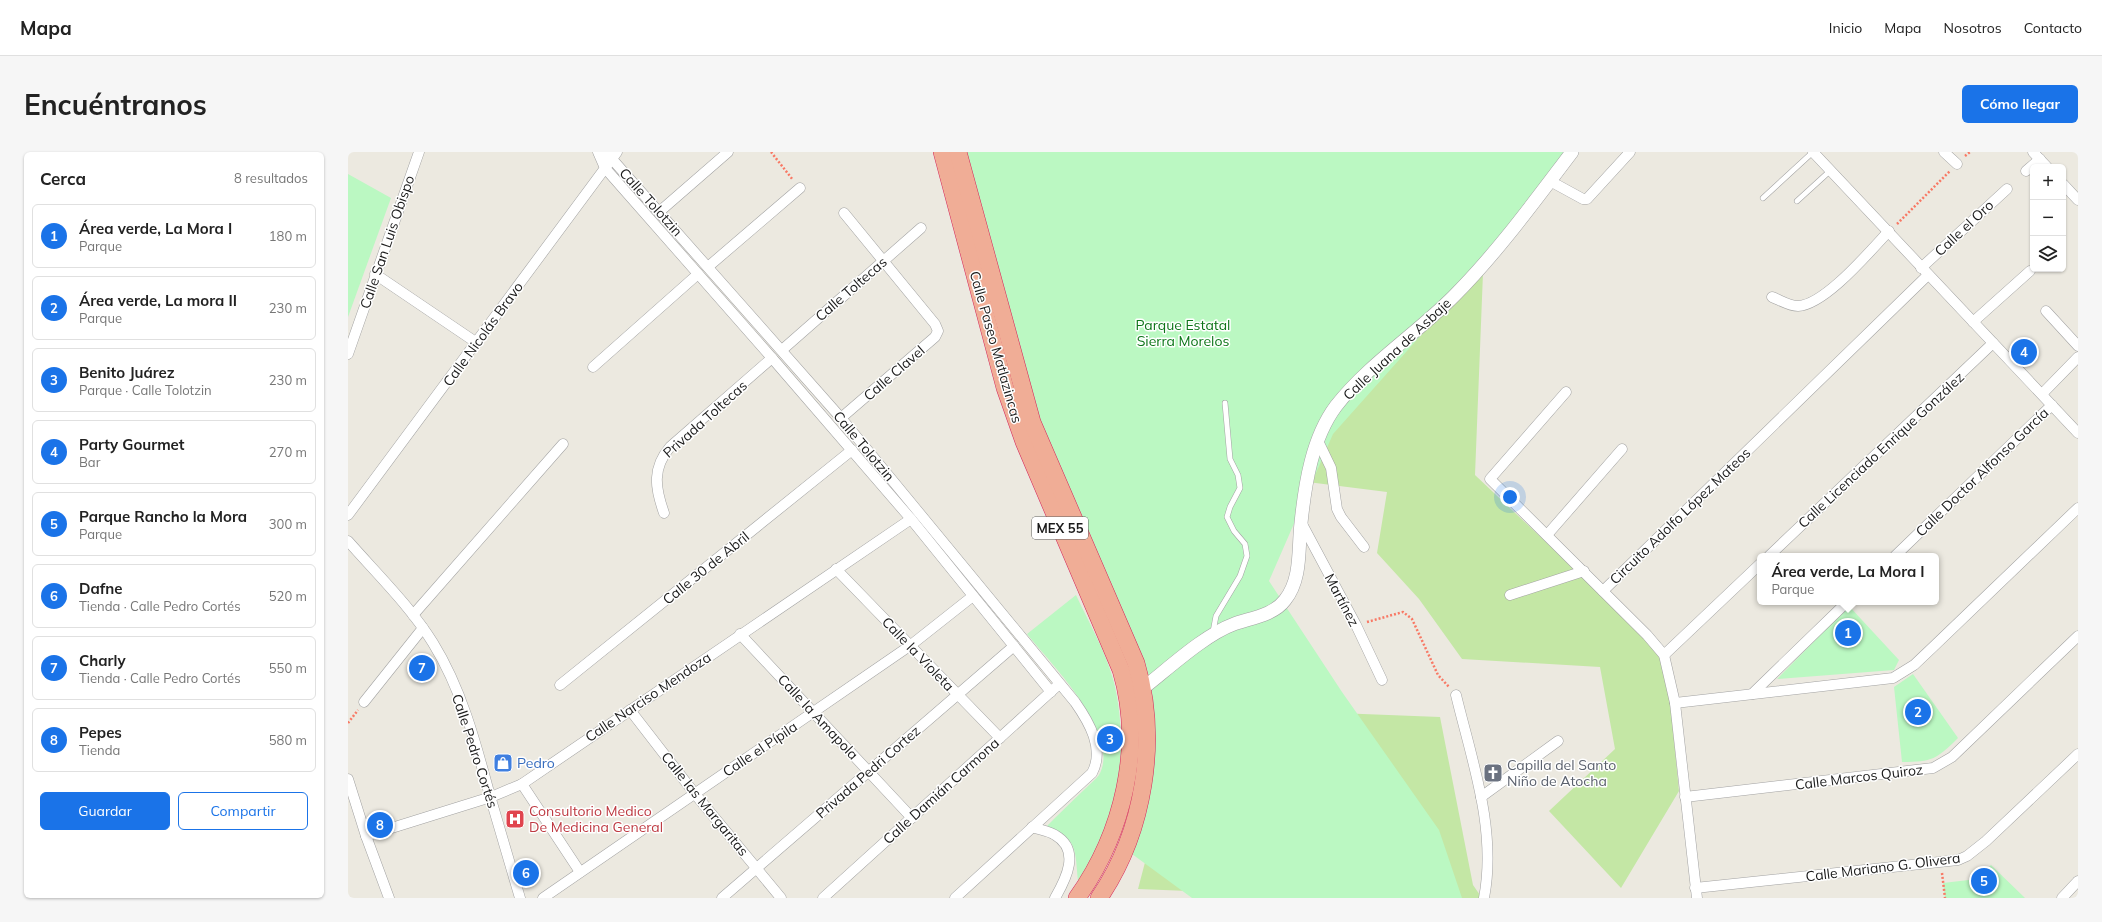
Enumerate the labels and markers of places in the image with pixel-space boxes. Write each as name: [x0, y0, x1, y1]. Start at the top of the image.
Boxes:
pin: 4: [2011, 337, 2037, 367]
pin: 1: [1835, 618, 1861, 648]
pin: 7: [409, 653, 435, 683]
pin: 2: [1905, 697, 1931, 727]
pin: 3: [1097, 724, 1123, 754]
shop icon: Pedro: [492, 752, 514, 774]
place label: Pedro: [517, 754, 555, 772]
place label: Capilla del Santo Niño de Atocha: [1507, 756, 1616, 790]
church icon: Capilla del Santo Niño de Atocha: [1482, 762, 1504, 784]
place label: Consultorio Medico De Medicina General: [529, 802, 663, 836]
hospital icon: Consultorio Medico De Medicina General: [504, 808, 526, 830]
pin: 8: [367, 810, 393, 840]
pin: 6: [513, 858, 539, 888]
pin: 5: [1971, 866, 1997, 896]

